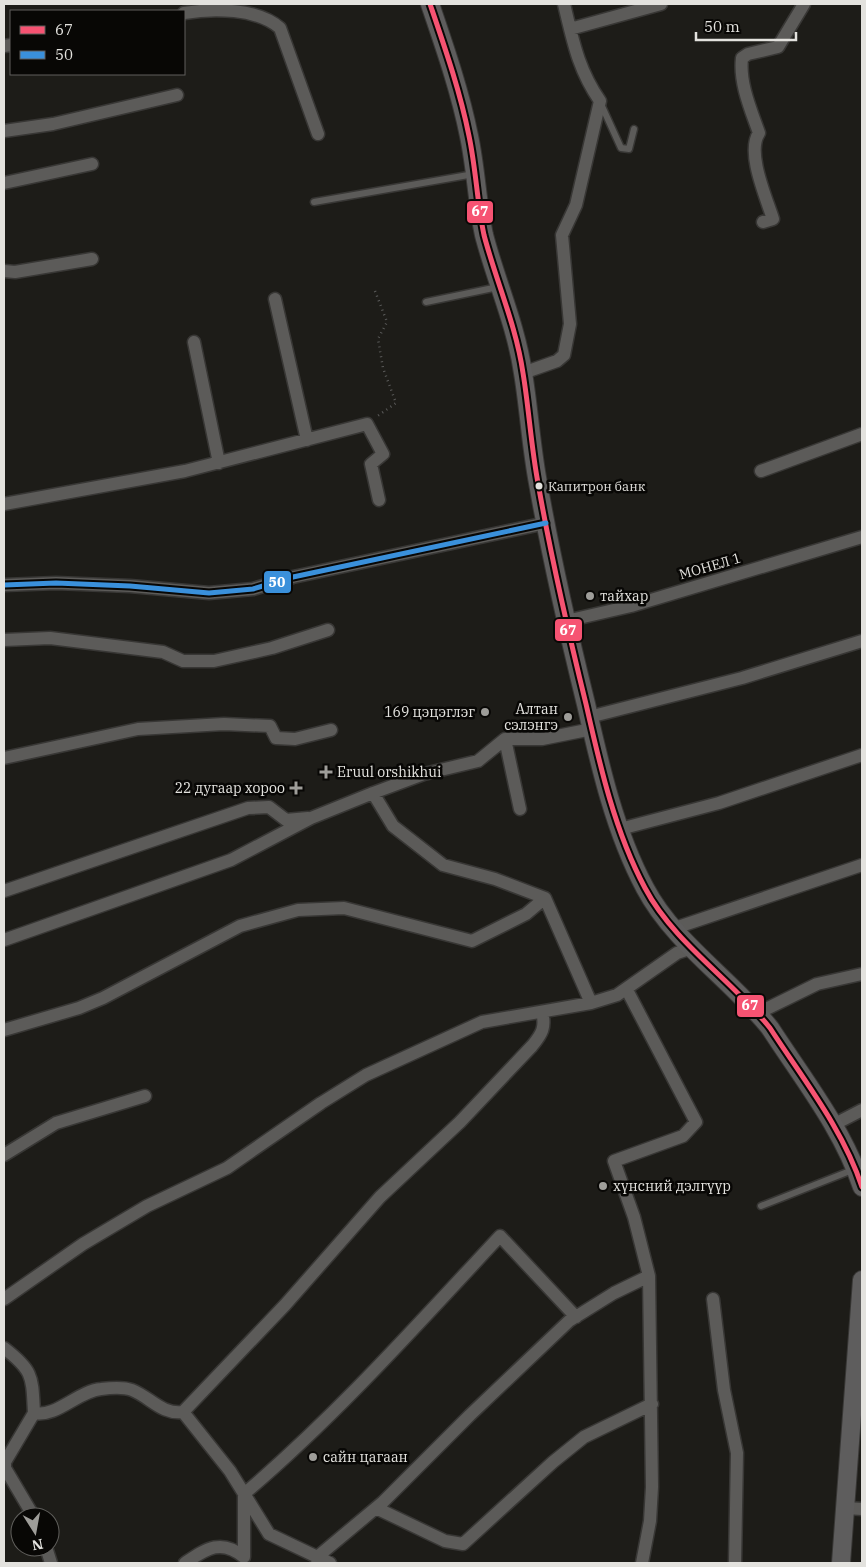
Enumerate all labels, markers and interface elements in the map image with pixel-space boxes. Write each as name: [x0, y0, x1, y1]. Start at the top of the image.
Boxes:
legend: [10, 10, 185, 75]
scale bar: [696, 10, 796, 42]
text: 50 m: [704, 17, 740, 36]
text: 67: [55, 20, 73, 39]
text: 50: [55, 45, 73, 64]
line badge: 67: [466, 200, 494, 224]
text: 67: [472, 202, 488, 220]
place label: Капитрон банк: [548, 478, 646, 495]
marker: Капитрон банк: [534, 481, 544, 491]
street label: МОНЕЛ 1: [677, 549, 743, 583]
line badge: 50: [263, 570, 292, 594]
text: 50: [269, 573, 285, 591]
place label: тайхар: [600, 587, 648, 605]
marker: тайхар: [584, 590, 596, 602]
line badge: 67: [554, 618, 583, 642]
text: 67: [560, 621, 576, 639]
place label: Алтан сэлэнгэ: [504, 700, 558, 734]
place label: 169 цэцэглэг: [384, 703, 475, 721]
marker: 169 цэцэглэг: [479, 706, 491, 718]
marker: Алтан сэлэнгэ: [562, 711, 574, 723]
place label: Eruul orshikhui: [337, 763, 441, 781]
marker: Eruul orshikhui: [319, 765, 333, 779]
place label: 22 дугаар хороо: [175, 779, 285, 797]
marker: 22 дугаар хороо: [289, 781, 303, 795]
line badge: 67: [736, 994, 765, 1018]
text: 67: [742, 996, 758, 1014]
place label: хүнсний дэлгүүр: [613, 1177, 731, 1195]
marker: хүнсний дэлгүүр: [597, 1180, 609, 1192]
place label: сайн цагаан: [323, 1448, 408, 1466]
marker: сайн цагаан: [307, 1451, 319, 1463]
north arrow: [10, 1507, 60, 1557]
text: N: [30, 1535, 45, 1555]

